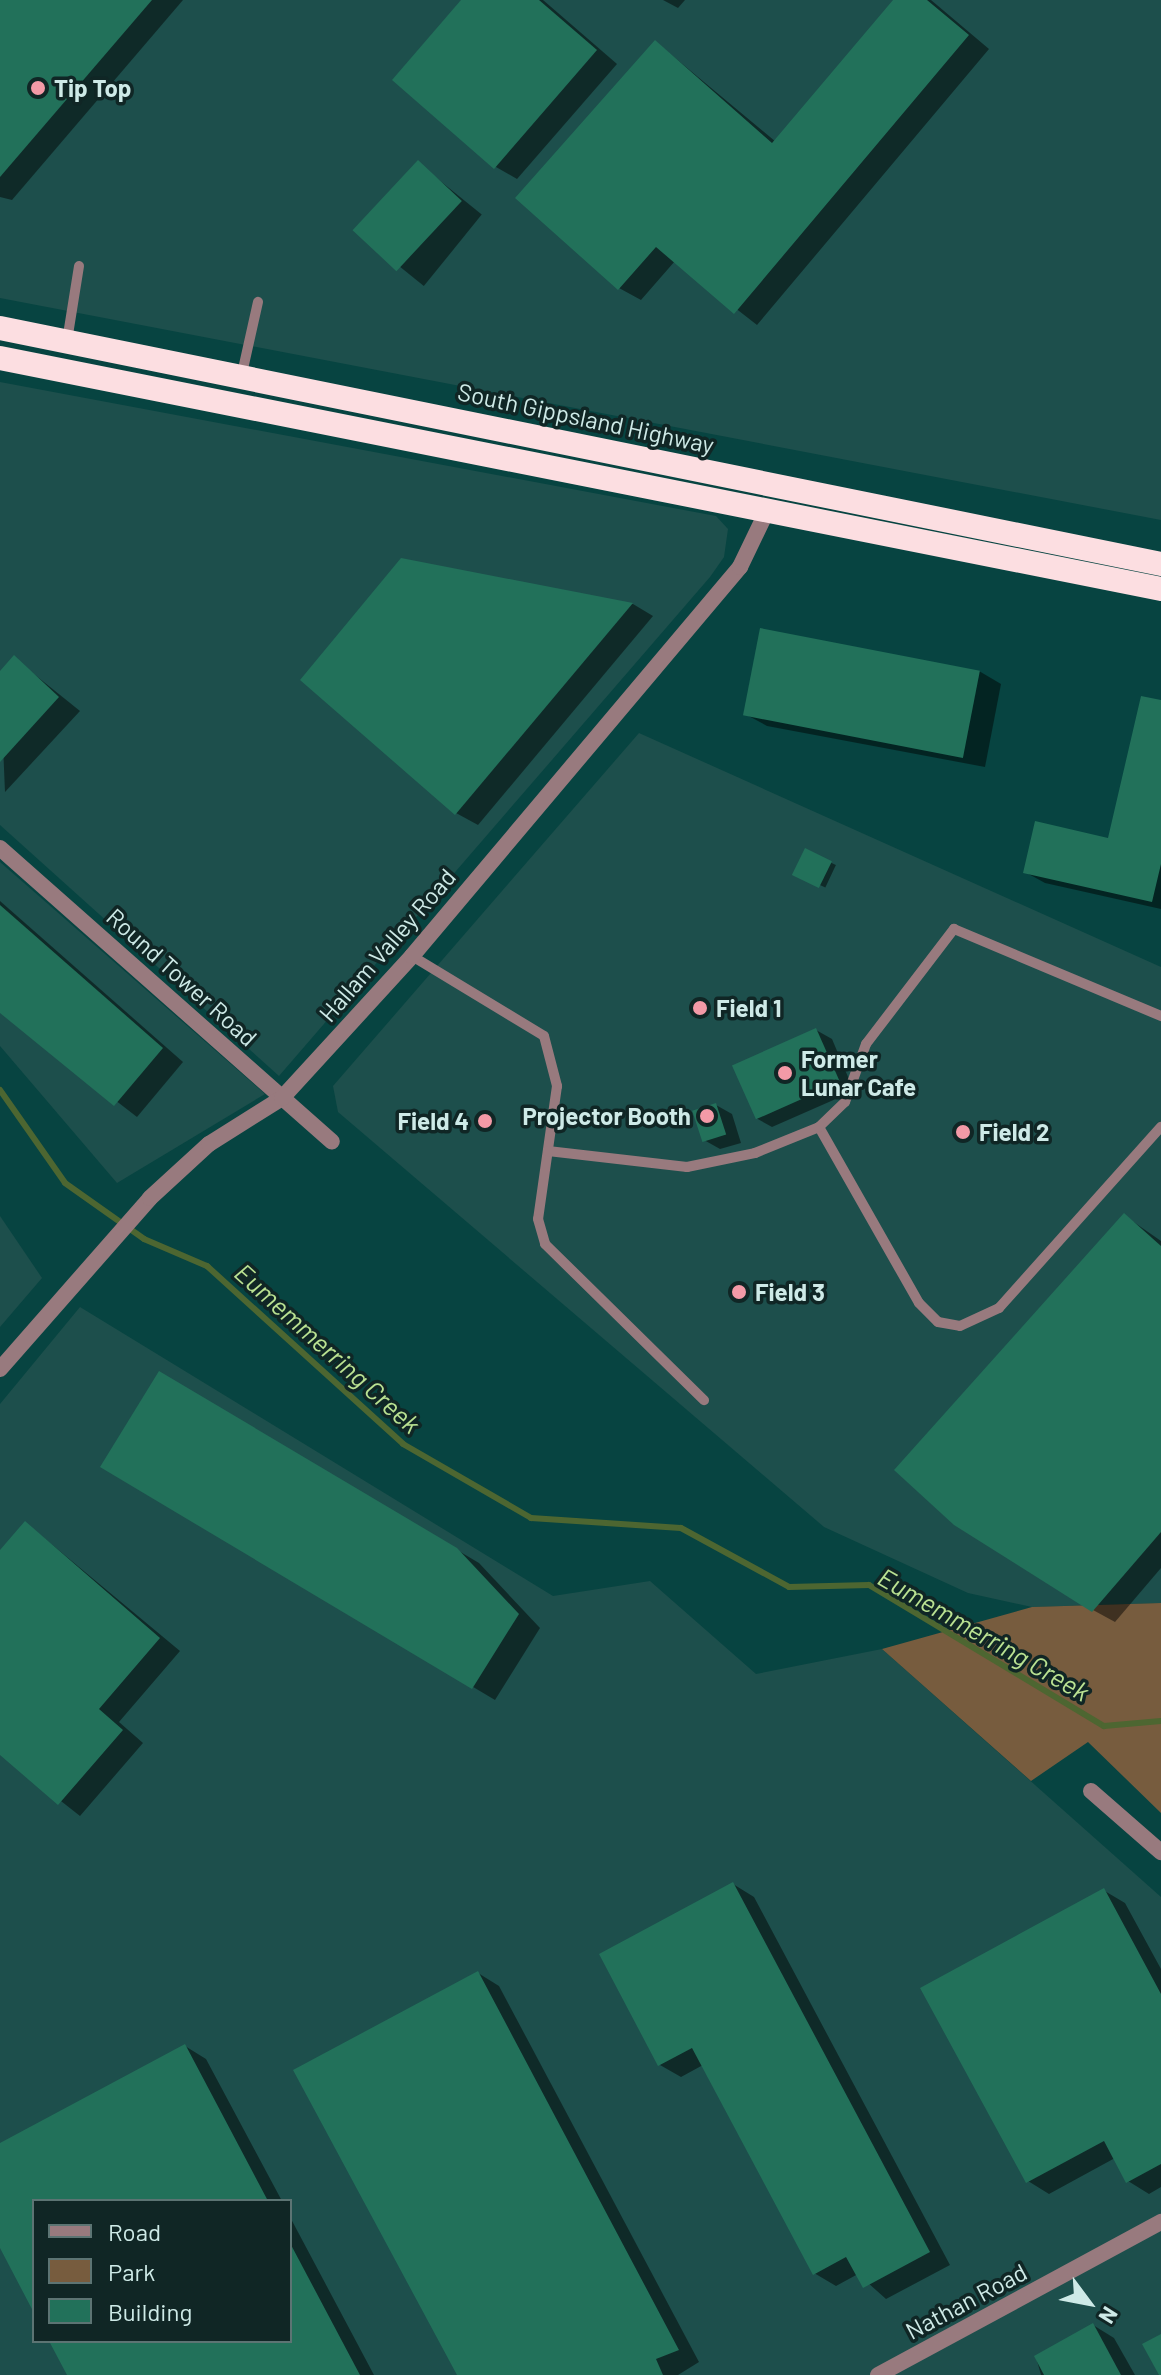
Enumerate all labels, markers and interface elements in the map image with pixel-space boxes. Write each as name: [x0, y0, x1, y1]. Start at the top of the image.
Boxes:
place label: Tip Top: [54, 74, 131, 102]
marker: Tip Top: [29, 79, 47, 97]
street label: South Gippsland Highway: [455, 377, 717, 459]
street label: Hallam Valley Road: [313, 862, 461, 1028]
street label: Round Tower Road: [101, 902, 263, 1052]
place label: Field 1: [716, 994, 781, 1022]
marker: Field 1: [691, 999, 709, 1017]
place label: Former Lunar Cafe: [801, 1045, 916, 1101]
marker: Former Lunar Cafe: [776, 1064, 794, 1082]
place label: Projector Booth: [522, 1102, 691, 1130]
place label: Field 4: [398, 1107, 469, 1135]
marker: Projector Booth: [698, 1107, 716, 1125]
marker: Field 4: [476, 1112, 494, 1130]
place label: Field 2: [979, 1118, 1049, 1146]
marker: Field 2: [954, 1123, 972, 1141]
water label: Eumemmerring Creek: [229, 1257, 427, 1439]
place label: Field 3: [755, 1278, 825, 1306]
marker: Field 3: [730, 1283, 748, 1301]
water label: Eumemmerring Creek: [873, 1561, 1095, 1707]
legend: [32, 2199, 292, 2343]
text: Road: [108, 2217, 161, 2246]
text: Park: [108, 2257, 155, 2286]
street label: Nathan Road: [900, 2257, 1032, 2345]
north arrow: [1049, 2263, 1129, 2343]
text: Building: [108, 2297, 192, 2326]
text: N: [1094, 2303, 1124, 2329]

